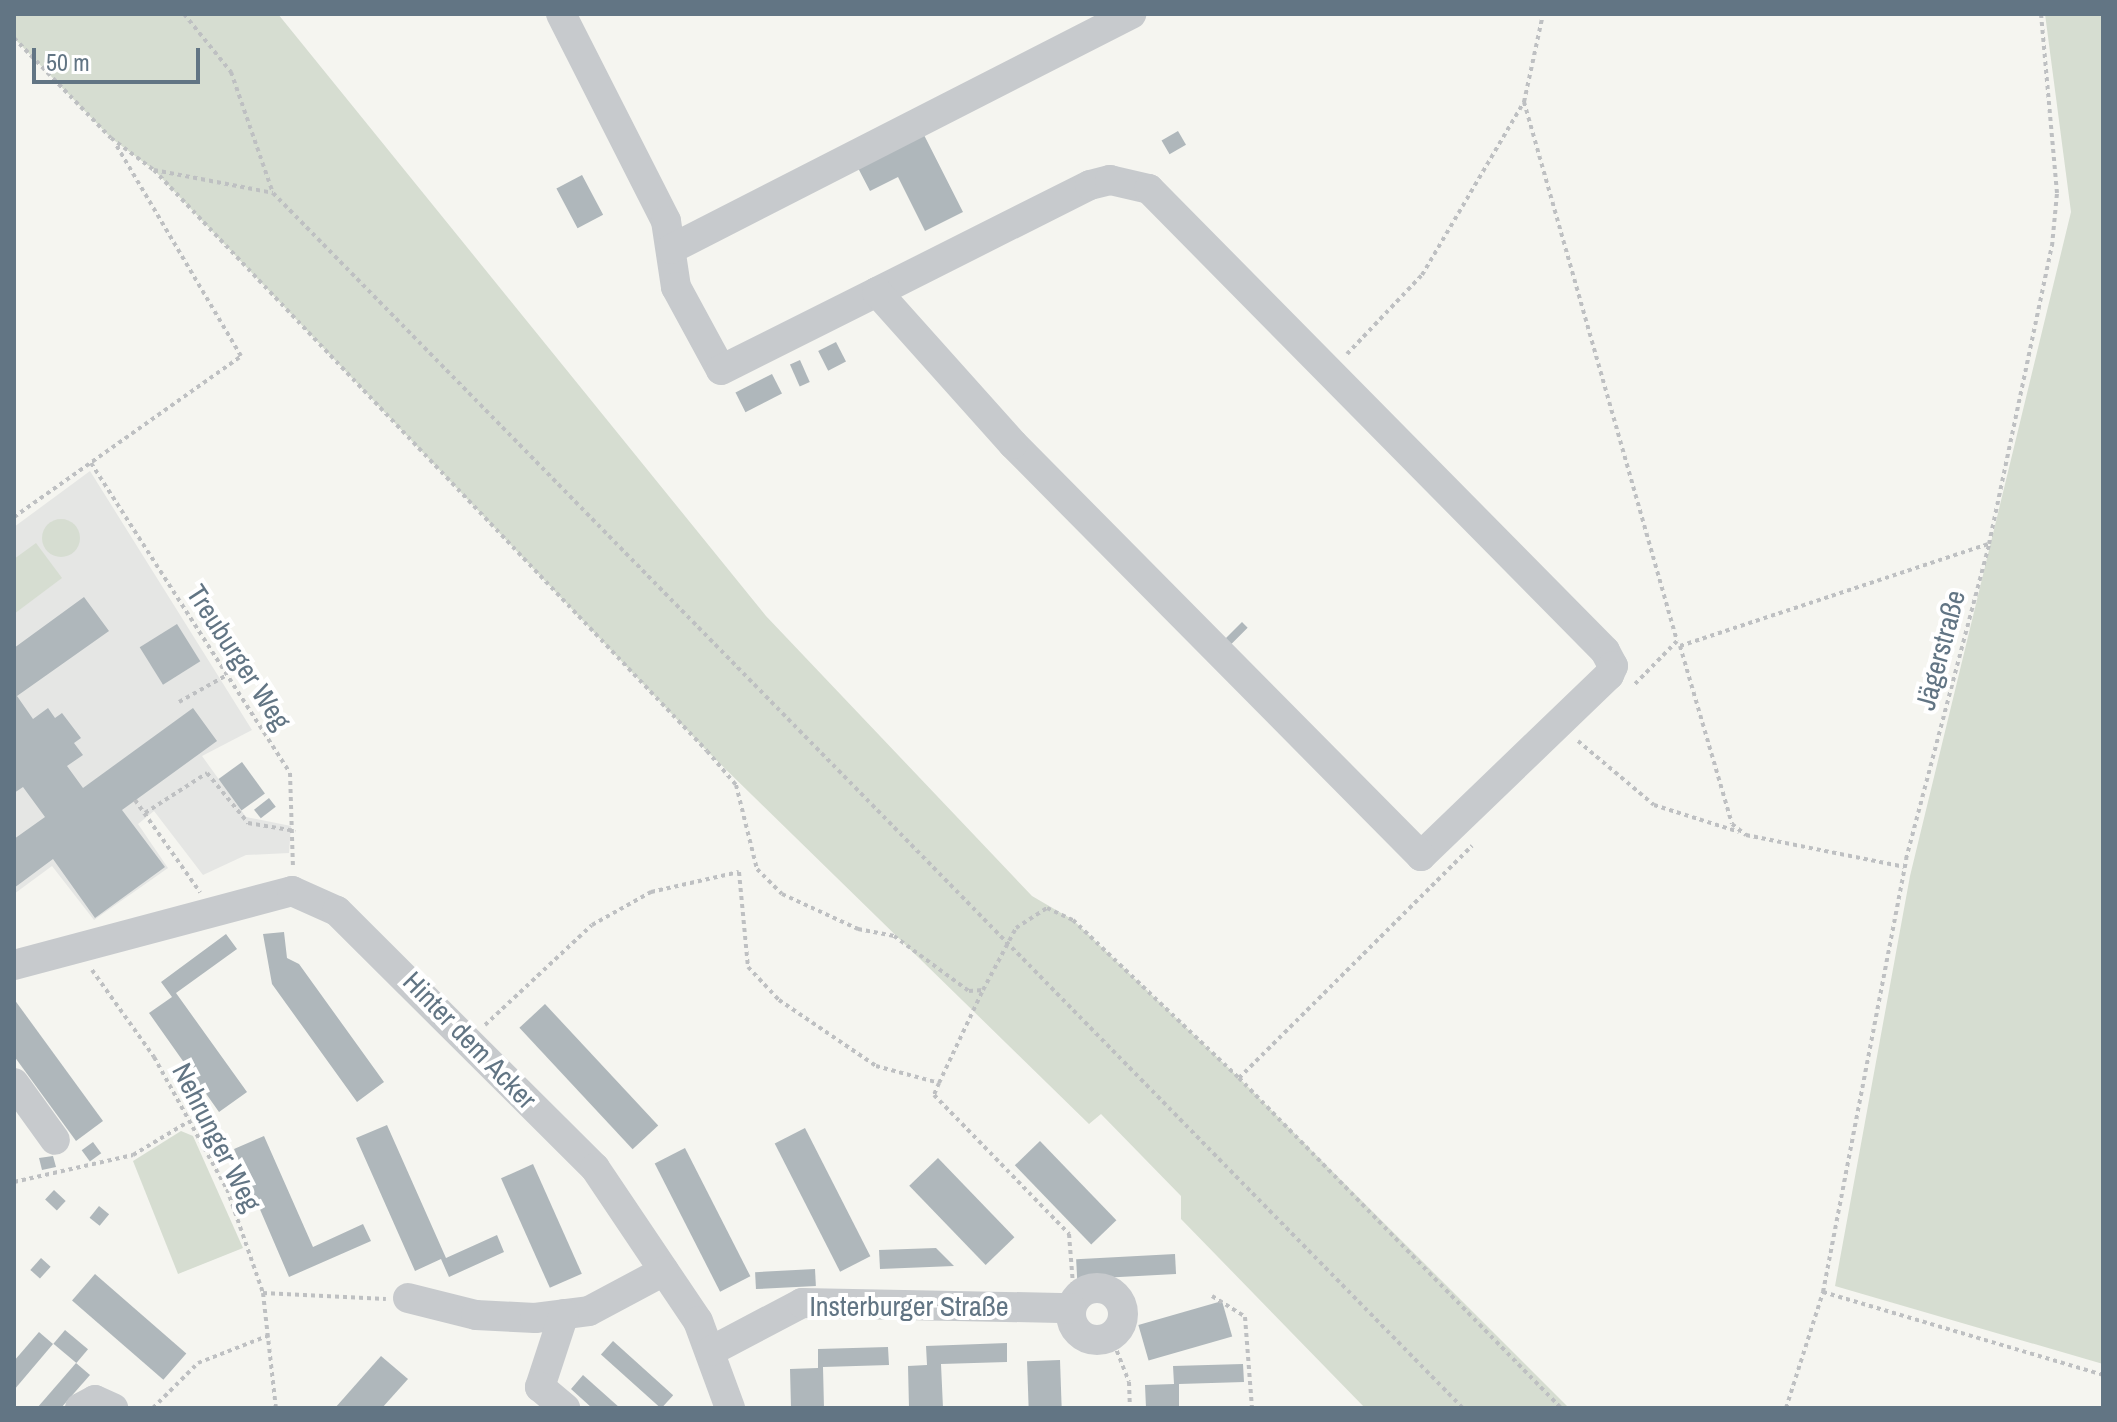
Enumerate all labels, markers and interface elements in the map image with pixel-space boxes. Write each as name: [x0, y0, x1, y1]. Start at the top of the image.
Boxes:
scale bar: [36, 32, 204, 82]
text: 50 m: [46, 46, 90, 78]
street label: Treuburger Weg: [180, 578, 298, 736]
street label: Jägerstraße: [1908, 586, 1972, 714]
street label: Hinter dem Acker: [396, 964, 544, 1116]
street label: Nehrunger Weg: [165, 1057, 269, 1217]
street label: Insterburger Straße: [809, 1289, 1009, 1323]

